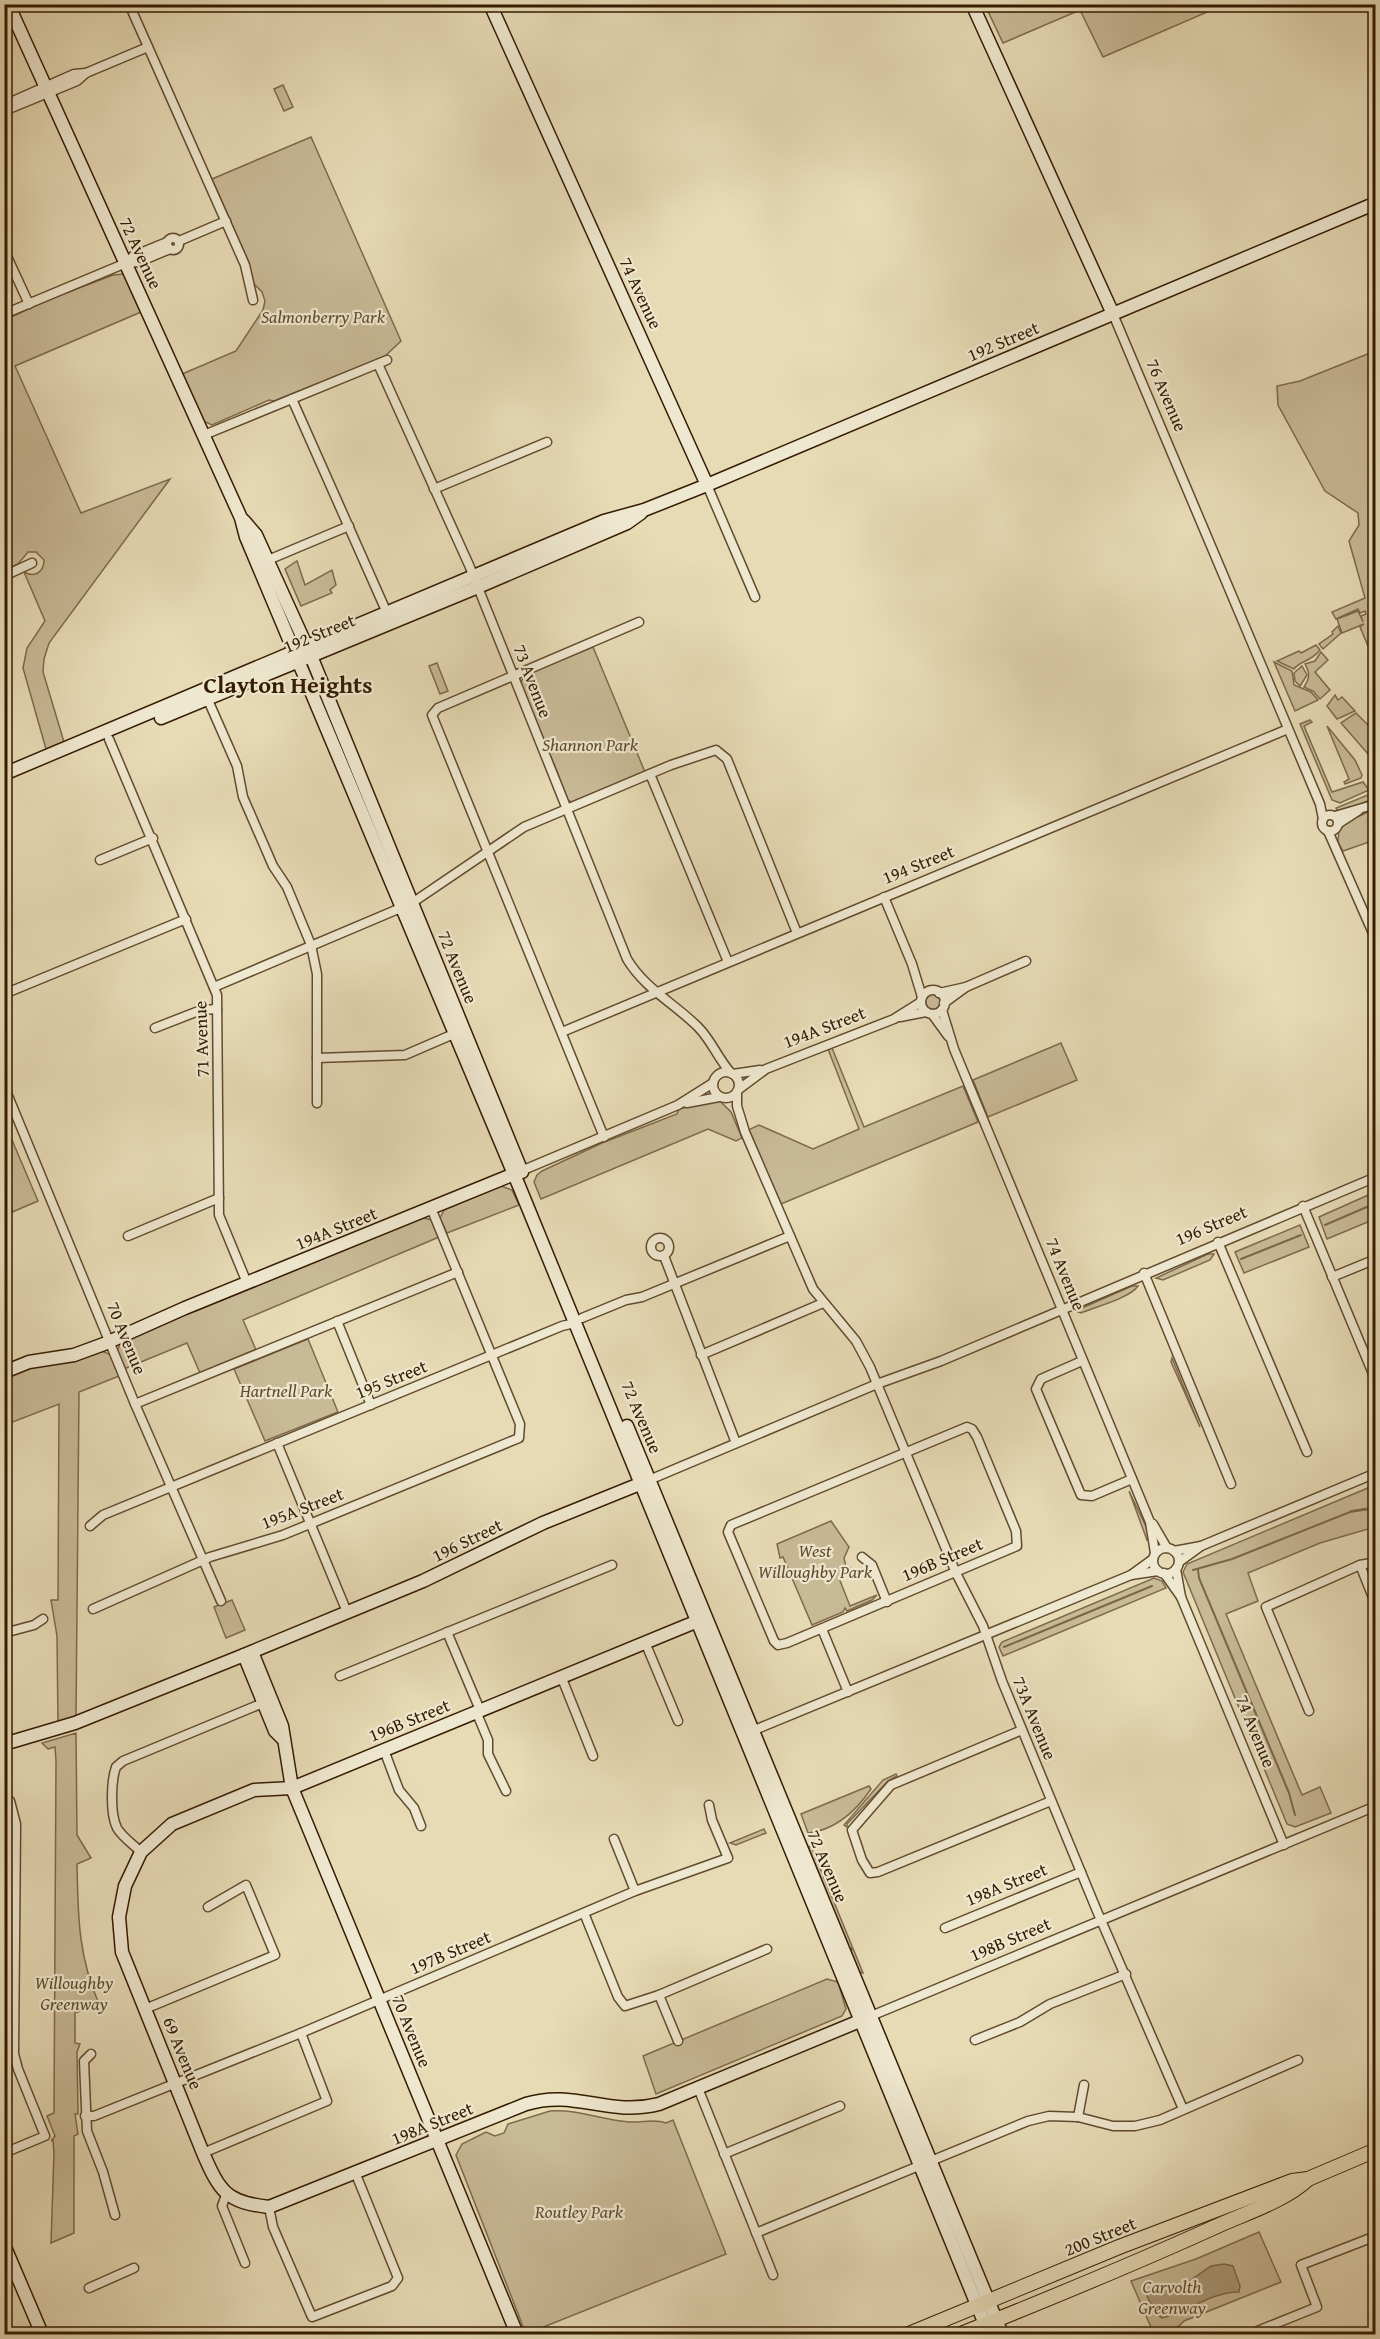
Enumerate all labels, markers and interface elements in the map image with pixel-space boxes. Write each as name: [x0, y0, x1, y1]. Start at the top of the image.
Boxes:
street label: 72 Avenue: [113, 213, 169, 293]
street label: 74 Avenue: [613, 253, 669, 333]
park label: Salmonberry Park: [261, 303, 386, 330]
street label: 192 Street: [963, 314, 1044, 368]
street label: 76 Avenue: [1140, 354, 1194, 436]
street label: 192 Street: [279, 606, 360, 660]
street label: 73 Avenue: [507, 640, 559, 722]
district label: Clayton Heights: [203, 667, 373, 702]
park label: Shannon Park: [542, 731, 639, 758]
street label: 194 Street: [878, 837, 959, 891]
street label: 72 Avenue: [431, 926, 485, 1008]
street label: 194A Street: [779, 999, 870, 1055]
street label: 71 Avenue: [186, 1000, 216, 1078]
street label: 196 Street: [1171, 1198, 1252, 1252]
street label: 194A Street: [291, 1199, 382, 1257]
street label: 74 Avenue: [1039, 1233, 1093, 1315]
street label: 70 Avenue: [100, 1297, 154, 1379]
street label: 195 Street: [351, 1352, 432, 1406]
street label: 72 Avenue: [615, 1376, 669, 1458]
park label: Hartnell Park: [239, 1377, 333, 1404]
street label: 195A Street: [257, 1480, 348, 1536]
street label: 196 Street: [427, 1511, 507, 1569]
street label: 196B Street: [897, 1530, 987, 1588]
park label: West Willoughby Park: [758, 1537, 873, 1585]
street label: 73A Avenue: [1006, 1672, 1064, 1764]
street label: 74 Avenue: [1229, 1690, 1283, 1772]
street label: 196B Street: [364, 1691, 454, 1749]
street label: 72 Avenue: [801, 1825, 855, 1907]
street label: 198A Street: [961, 1855, 1052, 1913]
street label: 198B Street: [965, 1910, 1055, 1968]
street label: 197B Street: [405, 1923, 495, 1981]
park label: Willoughby Greenway: [35, 1969, 114, 2017]
street label: 70 Avenue: [385, 1990, 439, 2072]
street label: 69 Avenue: [156, 2012, 210, 2094]
street label: 198A Street: [387, 2094, 478, 2152]
park label: Routley Park: [534, 2198, 624, 2225]
street label: 200 Street: [1060, 2209, 1141, 2263]
park label: Carvolth Greenway: [1138, 2273, 1207, 2321]

